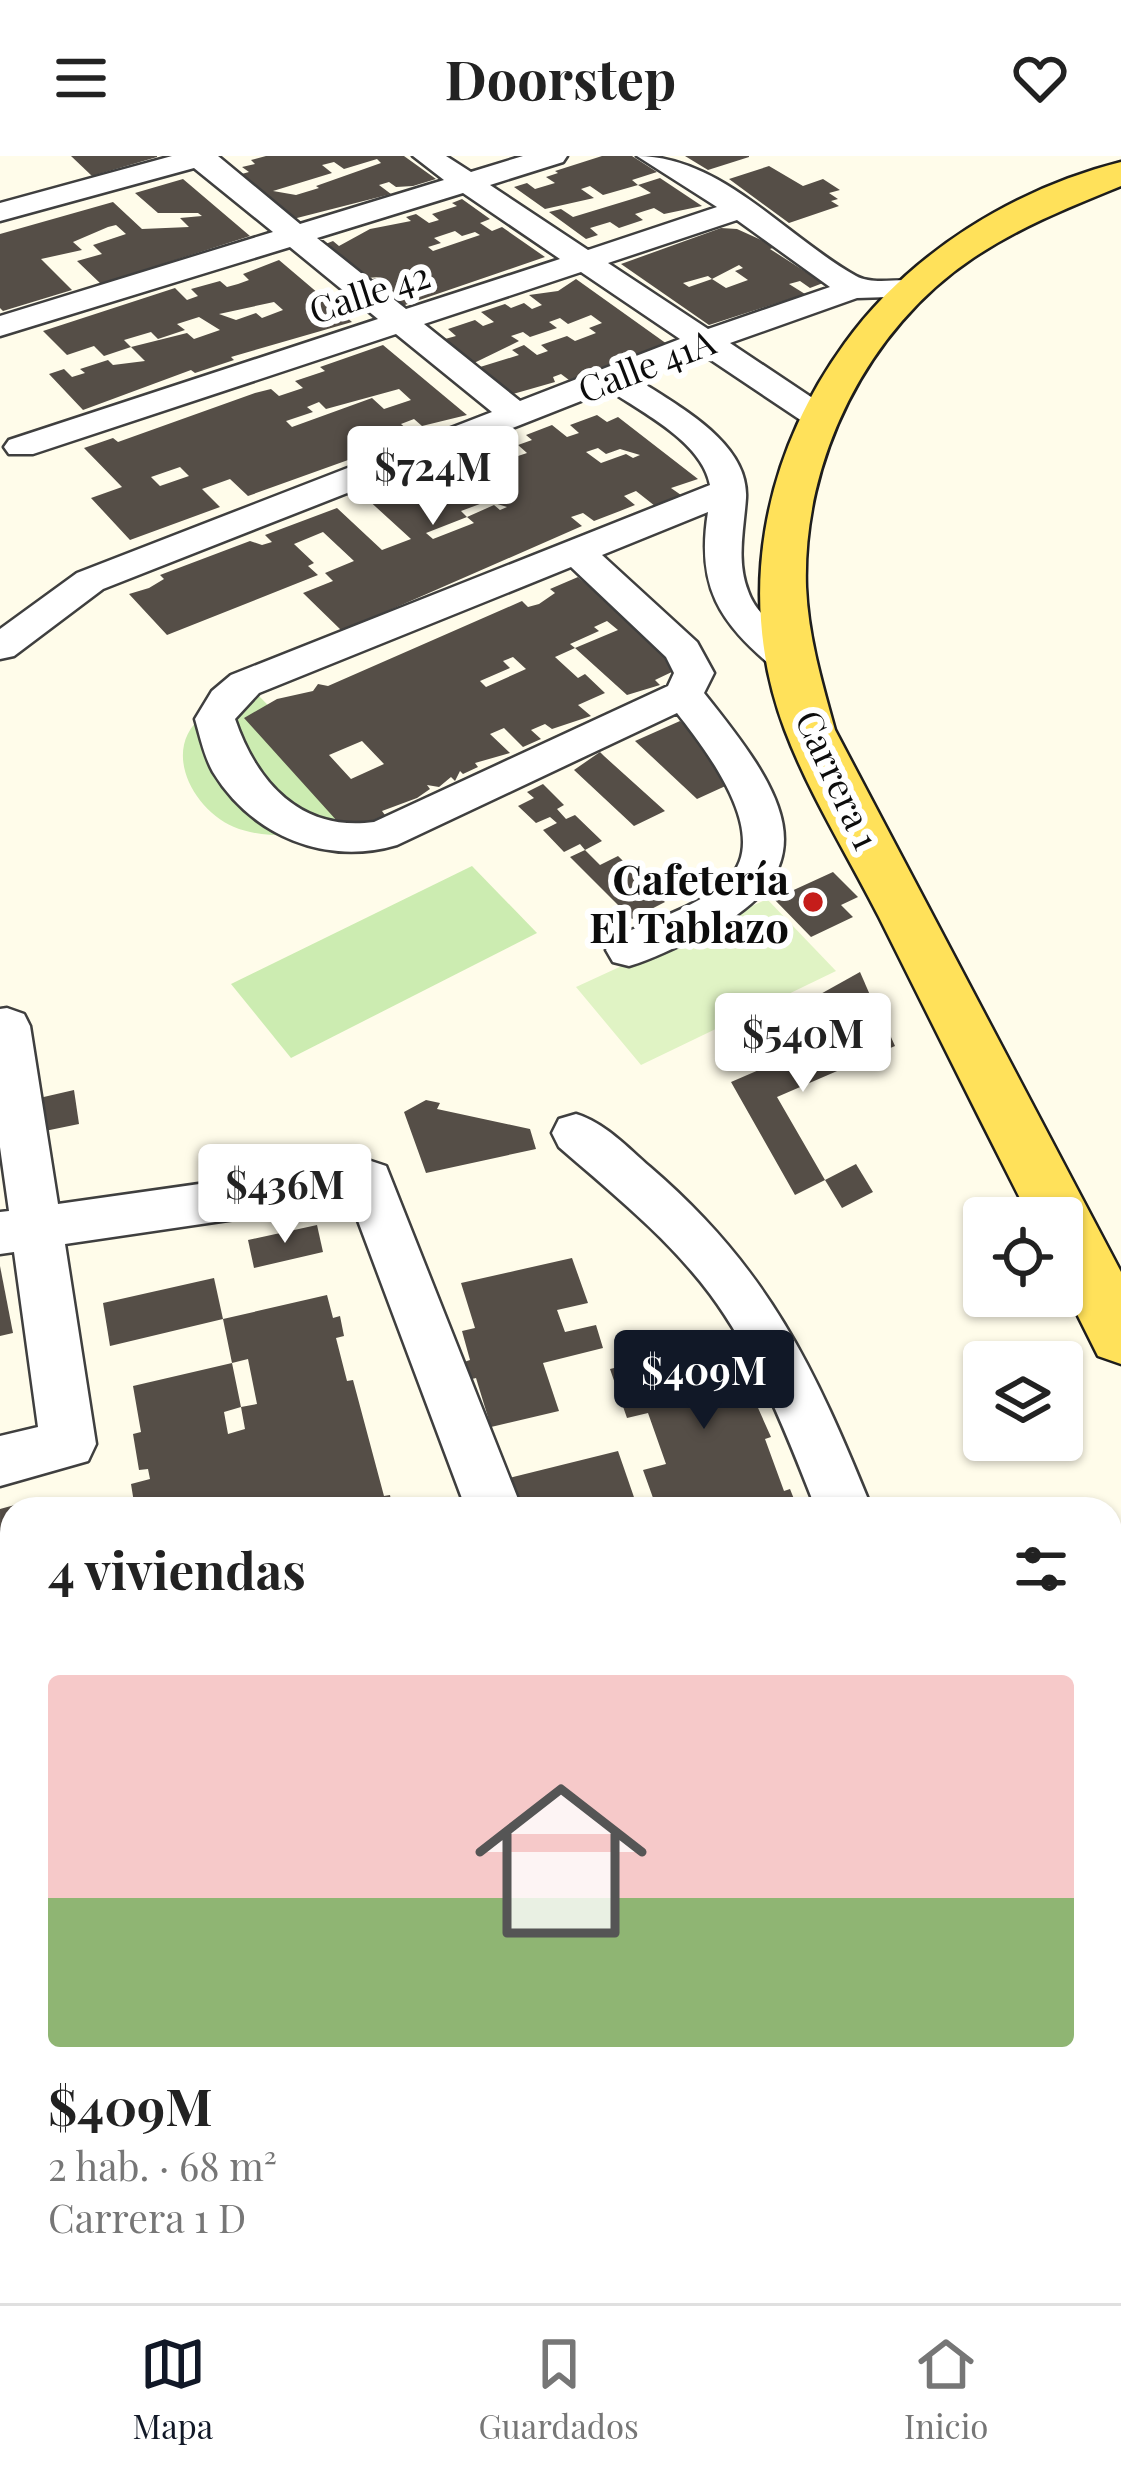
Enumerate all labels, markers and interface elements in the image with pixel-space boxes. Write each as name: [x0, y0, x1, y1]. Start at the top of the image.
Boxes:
text: Doorstep: [445, 42, 676, 114]
icon: menu: [48, 45, 114, 111]
icon: heart: [1007, 45, 1073, 111]
street label: Calle 42: [302, 249, 436, 333]
street label: Calle 41A: [571, 316, 722, 412]
pin: $724M: [349, 426, 517, 528]
text: $724M: [374, 439, 492, 491]
street label: Carrera 1: [786, 702, 892, 856]
place label: Cafetería El Tablazo: [589, 850, 789, 954]
marker: Cafetería El Tablazo: [800, 889, 826, 915]
pin: $540M: [719, 993, 887, 1095]
text: $540M: [742, 1006, 864, 1058]
pin: $436M: [201, 1144, 369, 1246]
text: $436M: [225, 1157, 345, 1209]
map controls: [963, 1197, 1083, 1461]
button: locate: [963, 1197, 1083, 1317]
pin: $409M: [620, 1330, 788, 1432]
button: layers: [963, 1341, 1083, 1461]
text: $409M: [641, 1343, 767, 1395]
text: 4 viviendas: [48, 1535, 306, 1603]
icon: filters: [1008, 1536, 1074, 1602]
icon: home: [453, 1753, 669, 1969]
text: $409M: [48, 2071, 213, 2139]
text: 2 hab. · 68 m²: [48, 2139, 277, 2191]
text: Carrera 1 D: [48, 2191, 246, 2243]
tab: Mapa: [133, 2331, 213, 2447]
tab: Guardados: [478, 2331, 639, 2447]
tab: Inicio: [904, 2331, 988, 2447]

